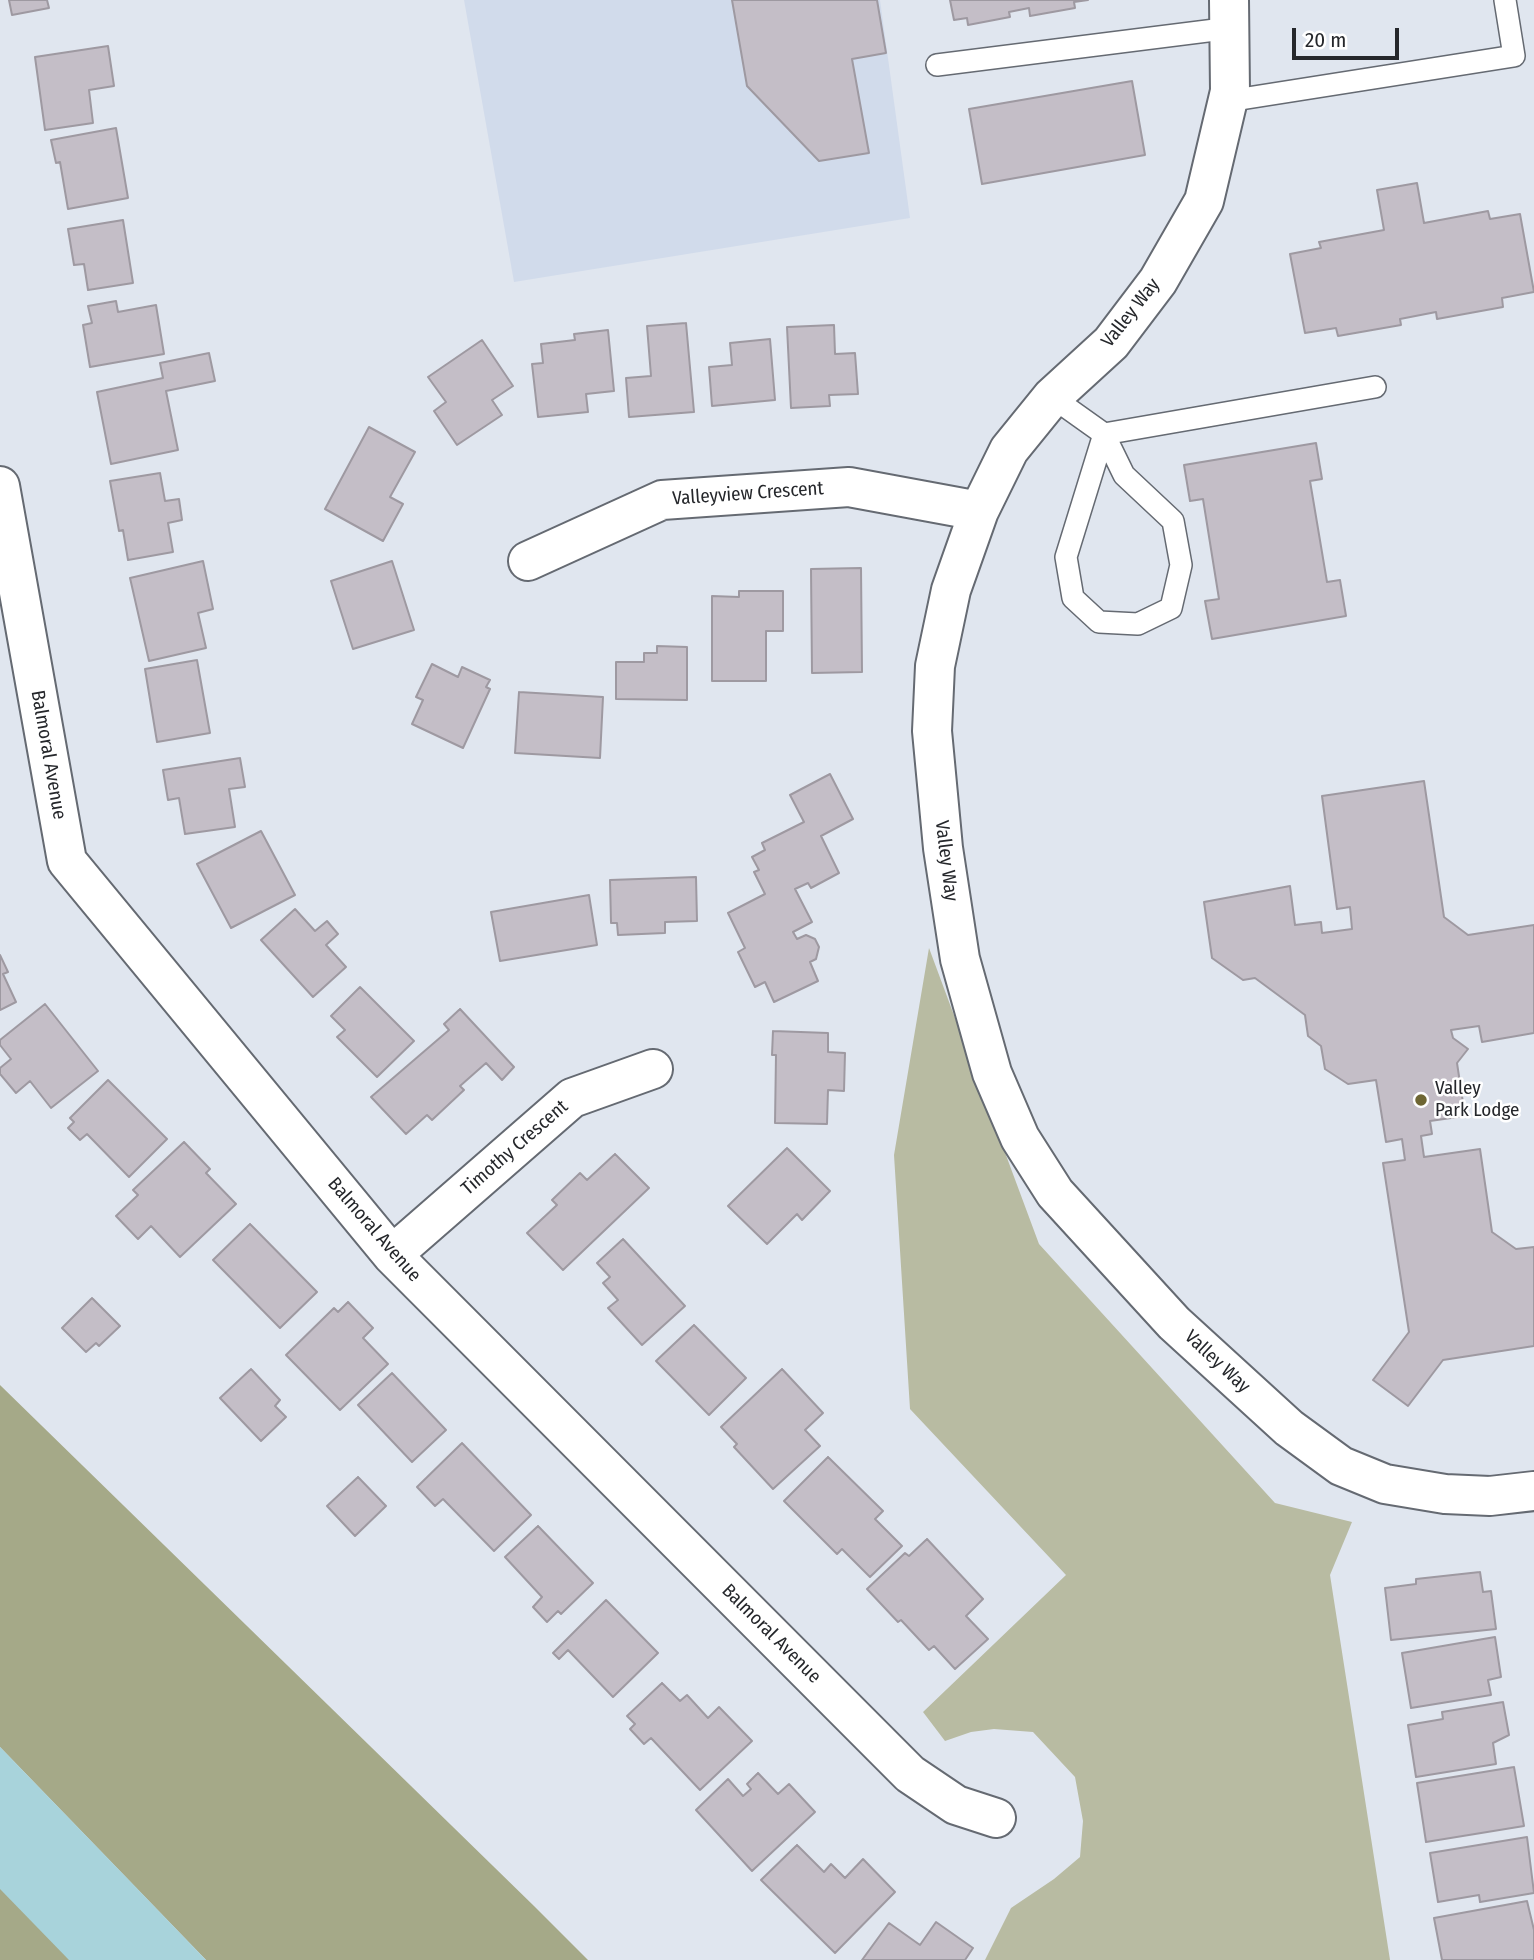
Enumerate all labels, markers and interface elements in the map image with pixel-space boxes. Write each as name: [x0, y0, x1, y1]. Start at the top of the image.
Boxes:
scale bar: [1296, 14, 1403, 58]
text: 20 m: [1305, 27, 1346, 53]
street label: Valley Way: [1097, 274, 1165, 352]
street label: Valleyview Crescent: [672, 477, 824, 511]
street label: Balmoral Avenue: [25, 689, 71, 821]
street label: Valley Way: [930, 819, 962, 903]
place label: Valley Park Lodge: [1435, 1078, 1519, 1122]
marker: Valley Park Lodge: [1413, 1092, 1429, 1108]
street label: Timothy Crescent: [457, 1096, 573, 1200]
street label: Balmoral Avenue: [322, 1173, 426, 1287]
street label: Valley Way: [1179, 1326, 1255, 1398]
street label: Balmoral Avenue: [717, 1580, 825, 1688]

